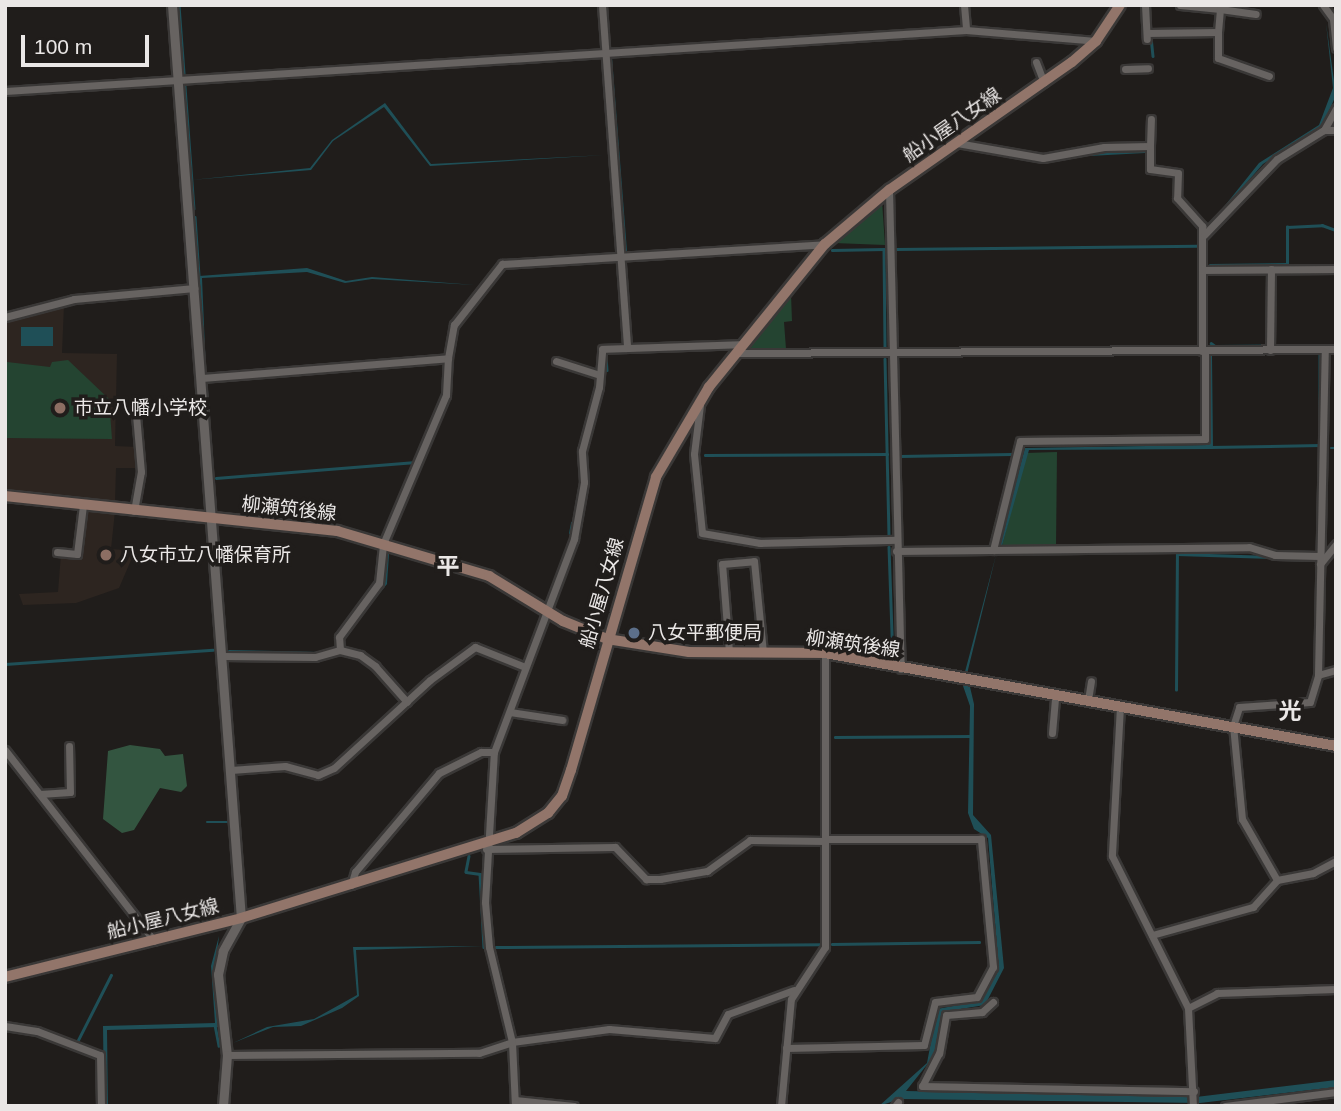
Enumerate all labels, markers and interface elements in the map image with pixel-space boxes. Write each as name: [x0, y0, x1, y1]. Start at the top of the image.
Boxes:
scale bar: [24, 21, 152, 65]
text: 100 m: [34, 35, 92, 58]
street label: 船小屋八女線: [899, 83, 1005, 167]
place label: 市立八幡小学校: [74, 397, 207, 419]
marker: 市立八幡小学校: [52, 400, 68, 416]
street label: 柳瀬筑後線: [241, 493, 337, 525]
street label: 船小屋八女線: [575, 535, 629, 651]
place label: 八女市立八幡保育所: [120, 544, 291, 566]
marker: 八女市立八幡保育所: [98, 547, 114, 563]
district label: 平: [437, 552, 459, 580]
place label: 八女平郵便局: [648, 622, 762, 644]
marker: 八女平郵便局: [626, 625, 642, 641]
street label: 柳瀬筑後線: [804, 626, 902, 662]
district label: 光: [1279, 697, 1301, 725]
street label: 船小屋八女線: [105, 894, 221, 944]

